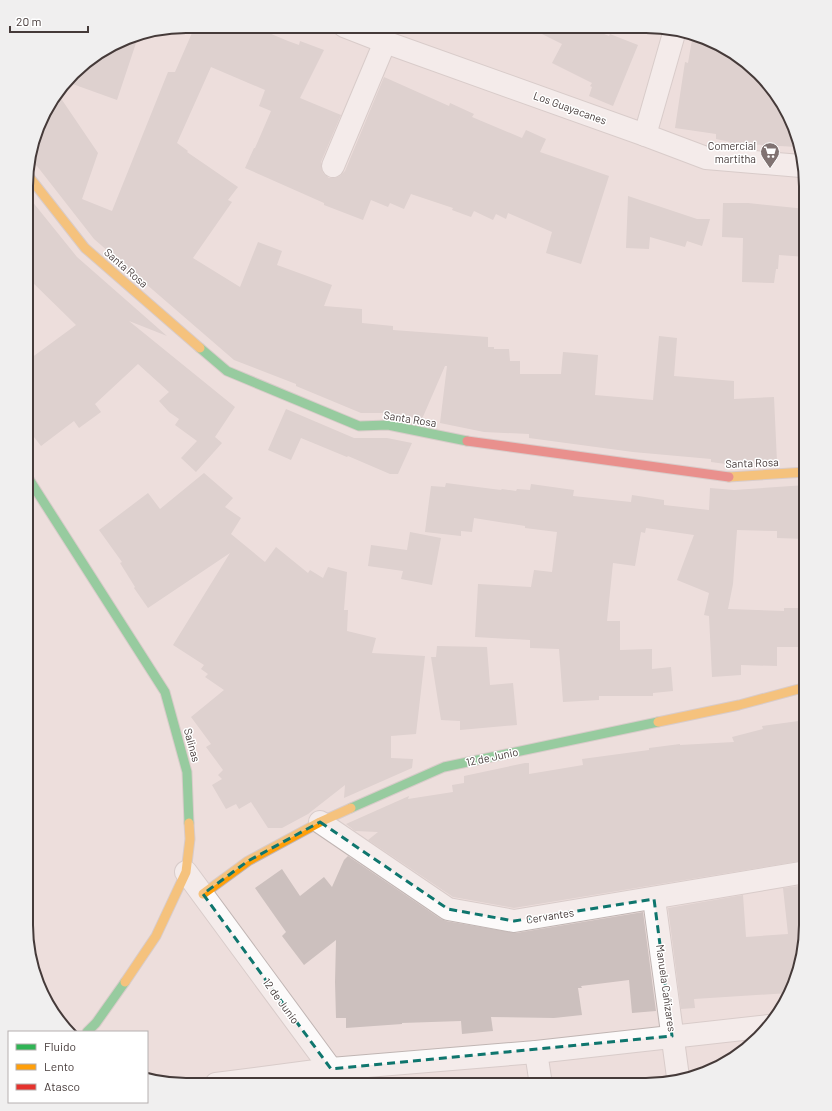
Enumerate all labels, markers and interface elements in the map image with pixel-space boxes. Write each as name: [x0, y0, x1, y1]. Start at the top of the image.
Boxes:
scale bar: [10, 8, 88, 34]
text: 20 m: [16, 14, 42, 28]
street label: Los Guayacanes: [532, 88, 608, 127]
place label: Comercial martitha: [708, 139, 756, 165]
supermarket icon: Comercial martitha: [759, 141, 781, 169]
street label: Santa Rosa: [102, 245, 151, 290]
street label: Santa Rosa: [383, 408, 437, 429]
street label: Santa Rosa: [725, 455, 779, 470]
street label: Salinas: [182, 727, 203, 763]
street label: 12 de Junio: [465, 745, 519, 768]
street label: Cervantes: [525, 905, 575, 926]
street label: Manuela Cañizares: [654, 943, 679, 1032]
street label: 12 de Junio: [261, 975, 302, 1026]
legend: [8, 1031, 148, 1103]
text: Fluido: [44, 1039, 76, 1053]
text: Lento: [44, 1059, 74, 1073]
text: Atasco: [44, 1079, 80, 1093]

